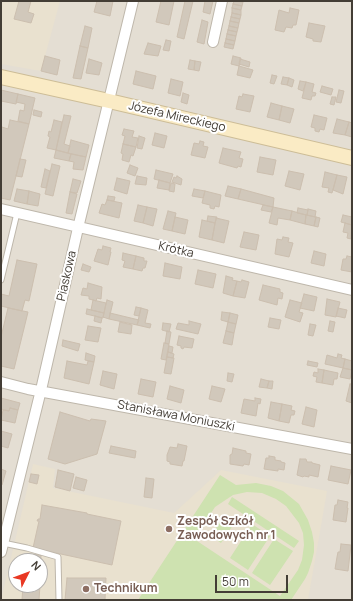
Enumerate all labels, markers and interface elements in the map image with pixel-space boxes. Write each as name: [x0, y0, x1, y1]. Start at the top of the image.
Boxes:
street label: Józefa Mireckiego: [127, 99, 227, 135]
street label: Krótka: [157, 239, 195, 261]
street label: Piaskowa: [54, 249, 80, 303]
street label: Stanisława Moniuszki: [116, 398, 236, 434]
place label: Zespół Szkół Zawodowych nr 1: [177, 515, 276, 543]
marker: Zespół Szkół Zawodowych nr 1: [164, 524, 174, 534]
north arrow: [8, 553, 48, 593]
text: N: [28, 557, 45, 573]
scale bar: [217, 567, 290, 593]
text: 50 m: [222, 573, 249, 590]
place label: Technikum: [94, 582, 158, 596]
marker: Technikum: [81, 584, 91, 594]

